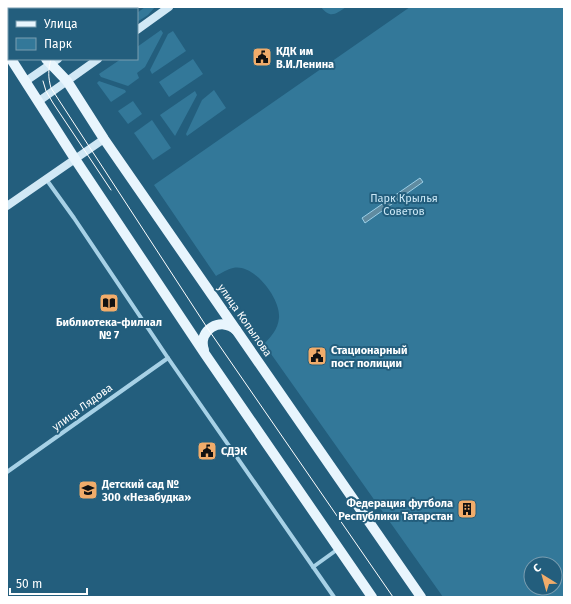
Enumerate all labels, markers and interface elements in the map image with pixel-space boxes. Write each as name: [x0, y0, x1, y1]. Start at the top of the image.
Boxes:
legend: [8, 8, 138, 60]
text: Улица: [44, 17, 78, 31]
text: Парк: [44, 37, 73, 51]
place label: КДК им В.И.Ленина: [276, 45, 334, 71]
public building icon: КДК им В.И.Ленина: [251, 46, 273, 68]
park label: Парк Крылья Советов: [370, 192, 438, 218]
street label: улица Копылова: [215, 281, 275, 359]
library icon: Библиотека-филиал № 7: [98, 292, 120, 314]
place label: Библиотека-филиал № 7: [56, 316, 162, 342]
place label: Стационарный пост полиции: [331, 344, 407, 370]
public building icon: Стационарный пост полиции: [306, 345, 328, 367]
street label: улица Лядова: [50, 381, 115, 434]
public building icon: СДЭК: [196, 440, 218, 462]
place label: СДЭК: [221, 445, 247, 458]
place label: Детский сад № 300 «Незабудка»: [101, 478, 191, 504]
school or university icon: Детский сад № 300 «Незабудка»: [77, 479, 99, 501]
place label: Федерация футбола Республики Татарстан: [338, 497, 453, 523]
building icon: Федерация футбола Республики Татарстан: [456, 498, 478, 520]
north arrow: [523, 556, 563, 596]
text: С: [531, 561, 544, 576]
scale bar: [10, 570, 87, 596]
text: 50 m: [16, 577, 42, 591]

